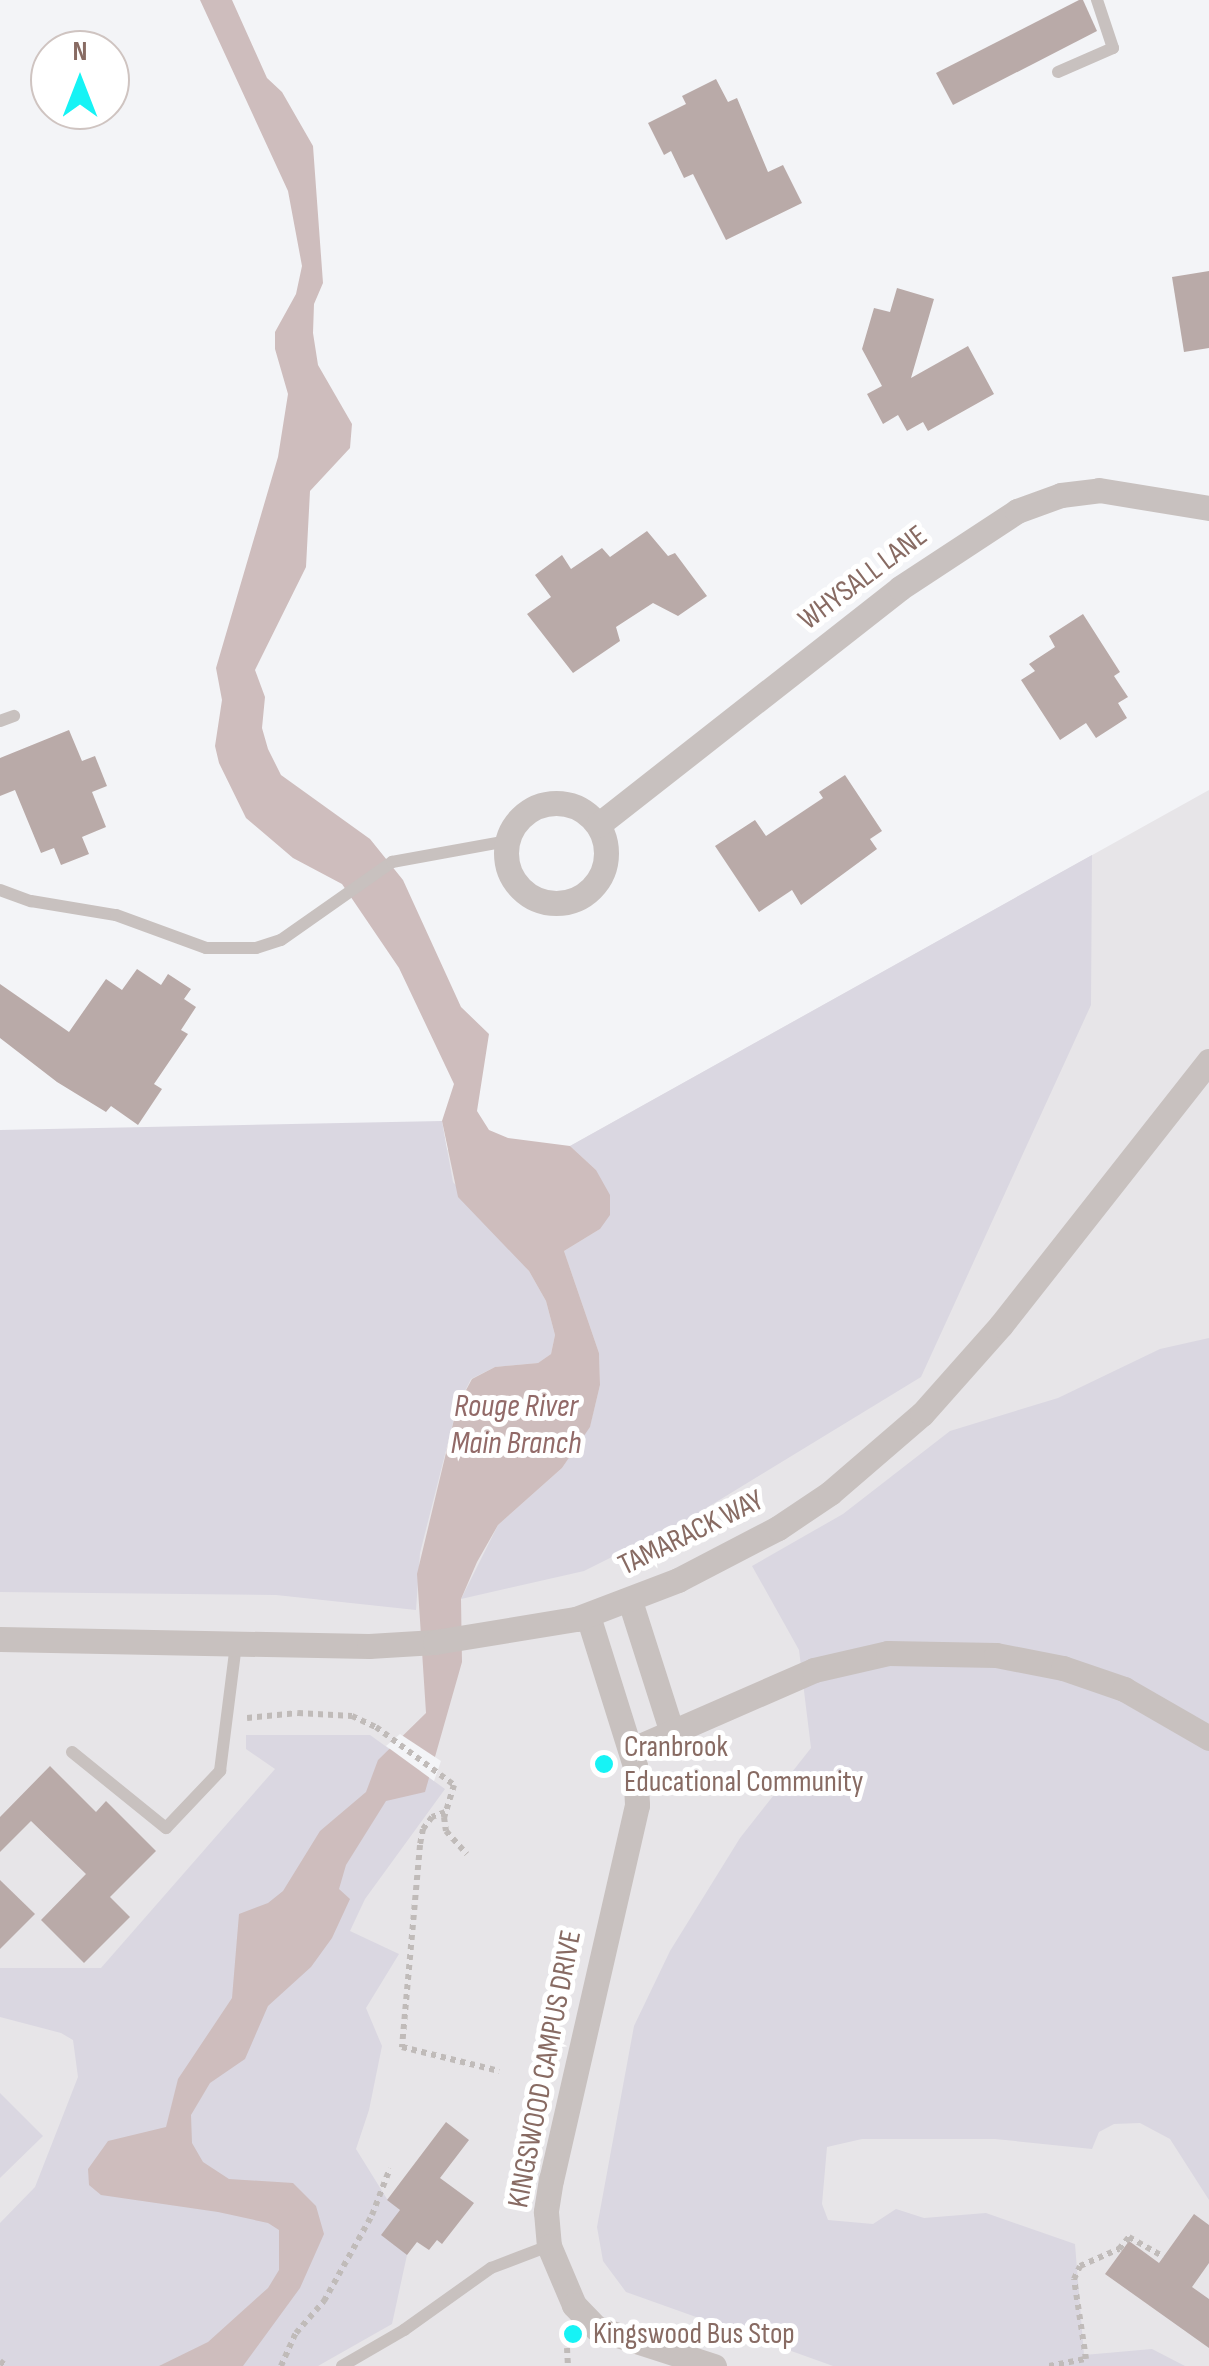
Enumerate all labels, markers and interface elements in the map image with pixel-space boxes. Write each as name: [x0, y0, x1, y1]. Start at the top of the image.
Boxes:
north arrow: [30, 30, 130, 130]
text: N: [73, 35, 87, 68]
street label: WHYSALL LANE: [792, 518, 934, 638]
water label: Rouge River Main Branch: [451, 1389, 581, 1464]
street label: TAMARACK WAY: [613, 1483, 769, 1583]
place label: Cranbrook Educational Community: [624, 1729, 863, 1800]
marker: Cranbrook Educational Community: [593, 1753, 615, 1775]
street label: KINGSWOOD CAMPUS DRIVE: [500, 1927, 590, 2211]
place label: Kingswood Bus Stop: [593, 2316, 795, 2352]
marker: Kingswood Bus Stop: [562, 2323, 584, 2345]

